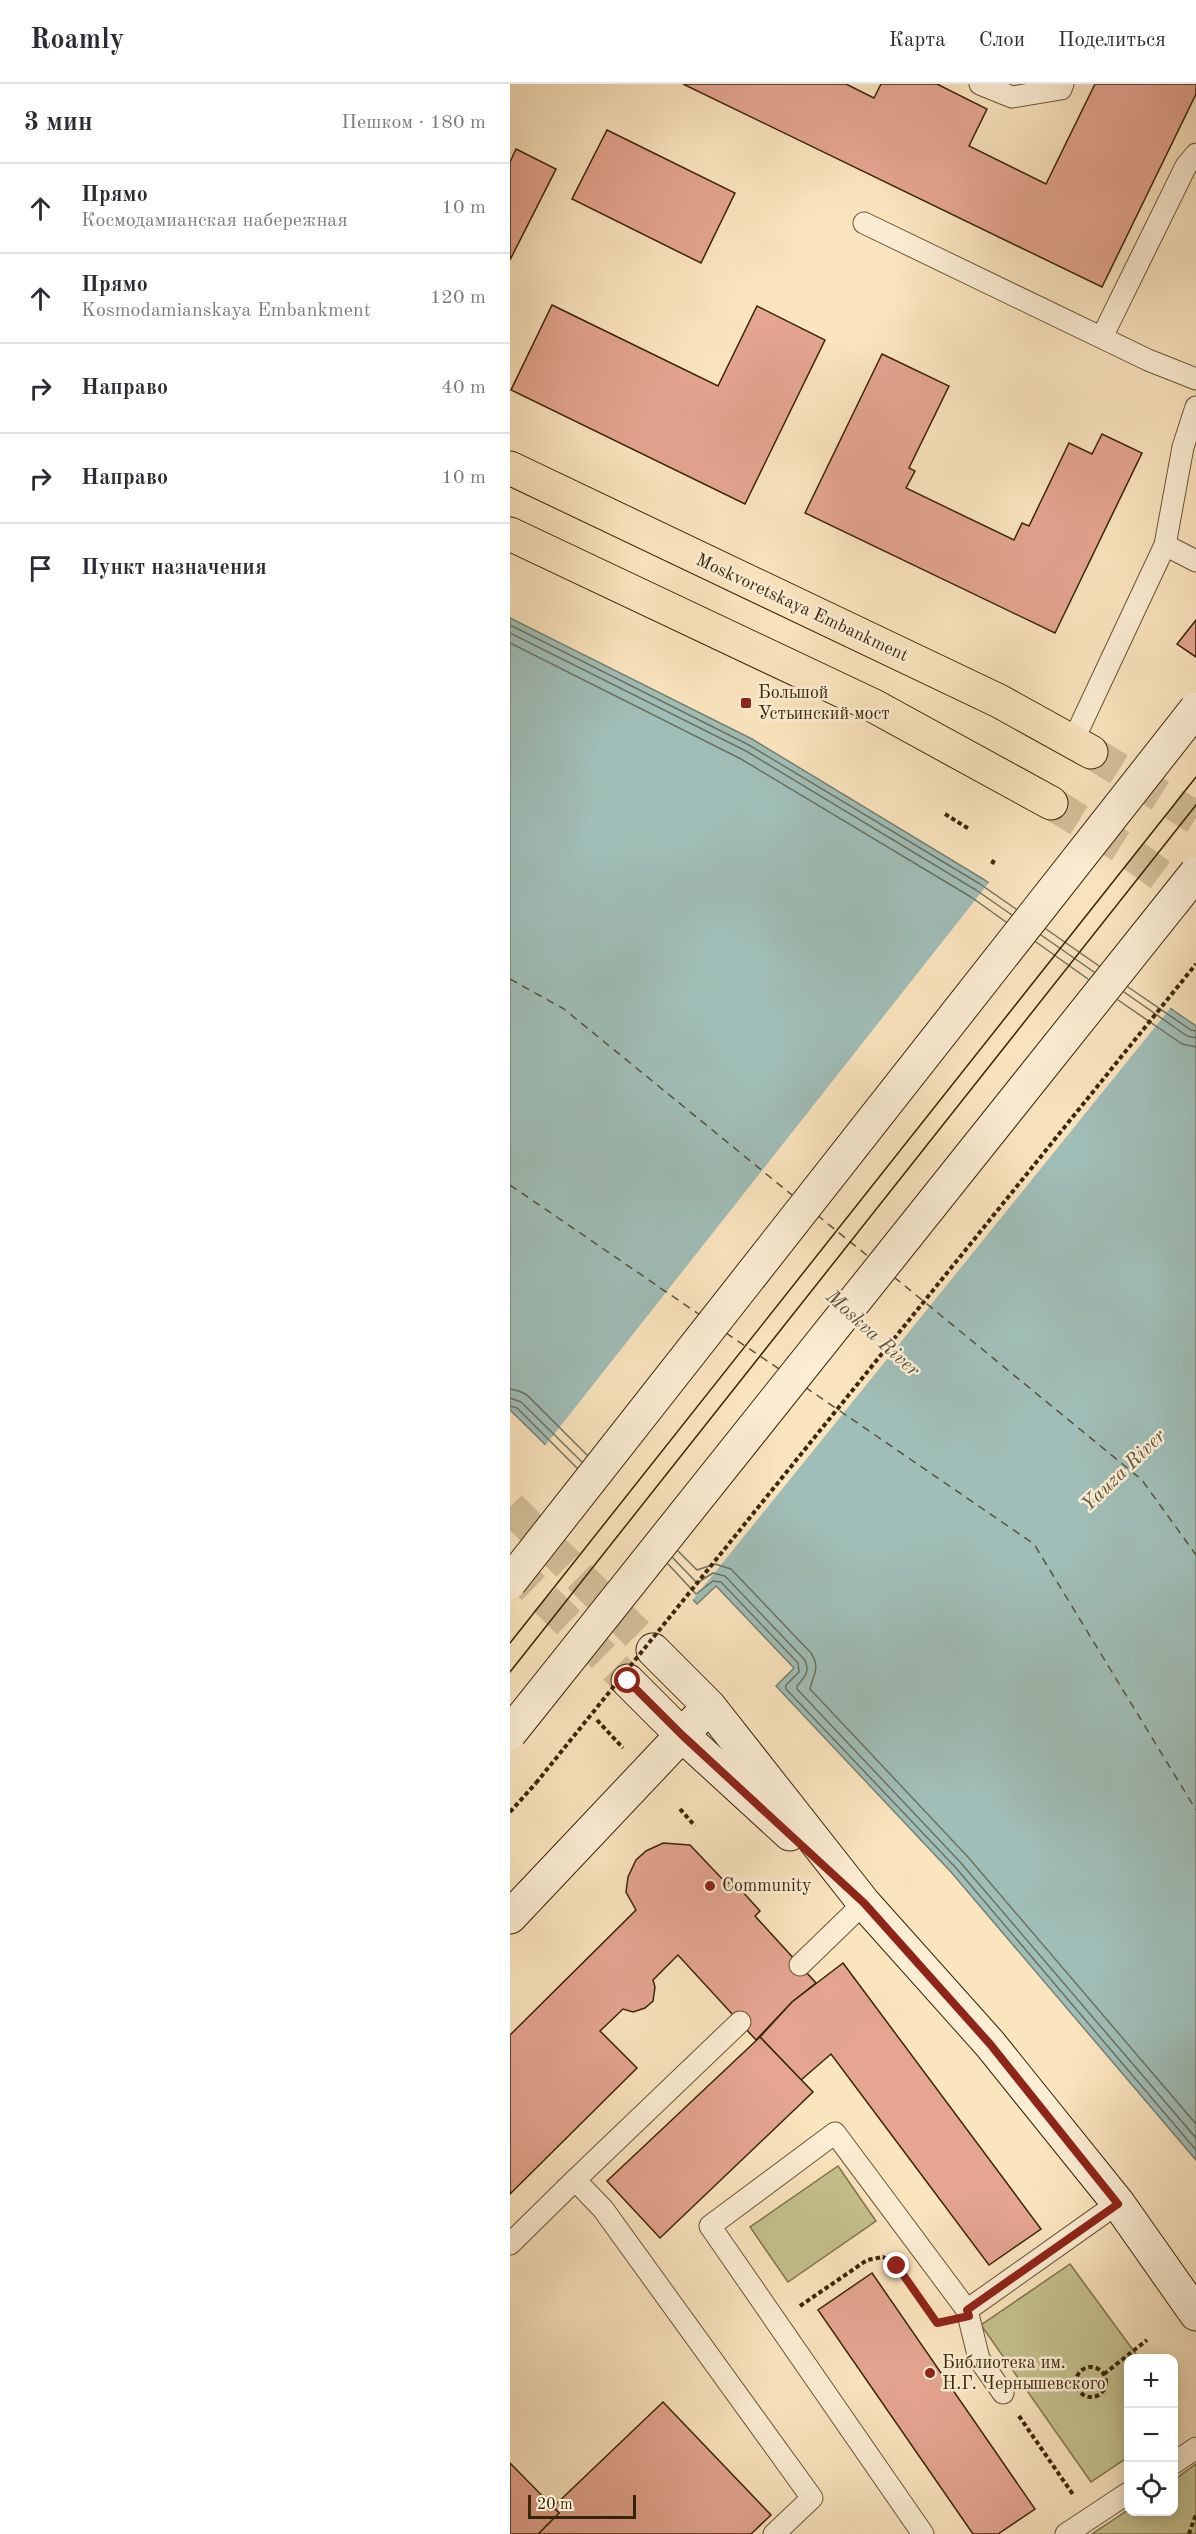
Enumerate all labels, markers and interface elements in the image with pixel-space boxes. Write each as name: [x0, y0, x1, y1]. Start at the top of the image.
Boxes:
text: Roamly: [30, 27, 124, 55]
text: Карта: [889, 30, 946, 51]
text: Слои: [979, 30, 1025, 51]
text: Поделиться: [1058, 30, 1166, 51]
text: 3 мин: [24, 110, 93, 136]
text: Пешком · 180 m: [341, 113, 486, 133]
text: Прямо: [81, 184, 148, 206]
icon: ahead: [24, 192, 57, 225]
text: 10 m: [441, 198, 486, 218]
text: Космодамианская набережная: [81, 211, 348, 231]
text: Прямо: [81, 274, 148, 296]
icon: ahead: [24, 282, 57, 315]
text: 120 m: [430, 288, 486, 308]
text: Kosmodamianskaya Embankment: [81, 301, 371, 321]
icon: right: [24, 372, 57, 405]
text: Направо: [81, 377, 168, 399]
text: 40 m: [441, 378, 486, 398]
icon: right: [24, 462, 57, 495]
text: Направо: [81, 467, 168, 489]
text: 10 m: [441, 468, 486, 488]
street label: Moskvoretskaya Embankment: [693, 551, 911, 665]
icon: arrive: [24, 552, 57, 585]
text: Пункт назначения: [81, 557, 267, 579]
place label: Большой Устьинский мост: [758, 684, 890, 723]
marker: Большой Устьинский мост: [739, 696, 753, 710]
water label: Moskva River: [821, 1286, 923, 1381]
water label: Yauza River: [1078, 1426, 1170, 1516]
route start: [614, 1667, 640, 1693]
place label: Community: [722, 1877, 812, 1895]
marker: Community: [703, 1879, 717, 1893]
route end: [883, 2252, 909, 2278]
place label: Библиотека им. Н.Г. Чернышевского: [942, 2354, 1106, 2393]
map controls: [1124, 2354, 1178, 2516]
button: +: [1124, 2354, 1178, 2408]
marker: Библиотека им. Н.Г. Чернышевского: [923, 2366, 937, 2380]
button: −: [1124, 2408, 1178, 2462]
button: locate: [1124, 2462, 1178, 2516]
scale bar: [528, 2492, 636, 2520]
text: 20 m: [537, 2497, 573, 2513]

